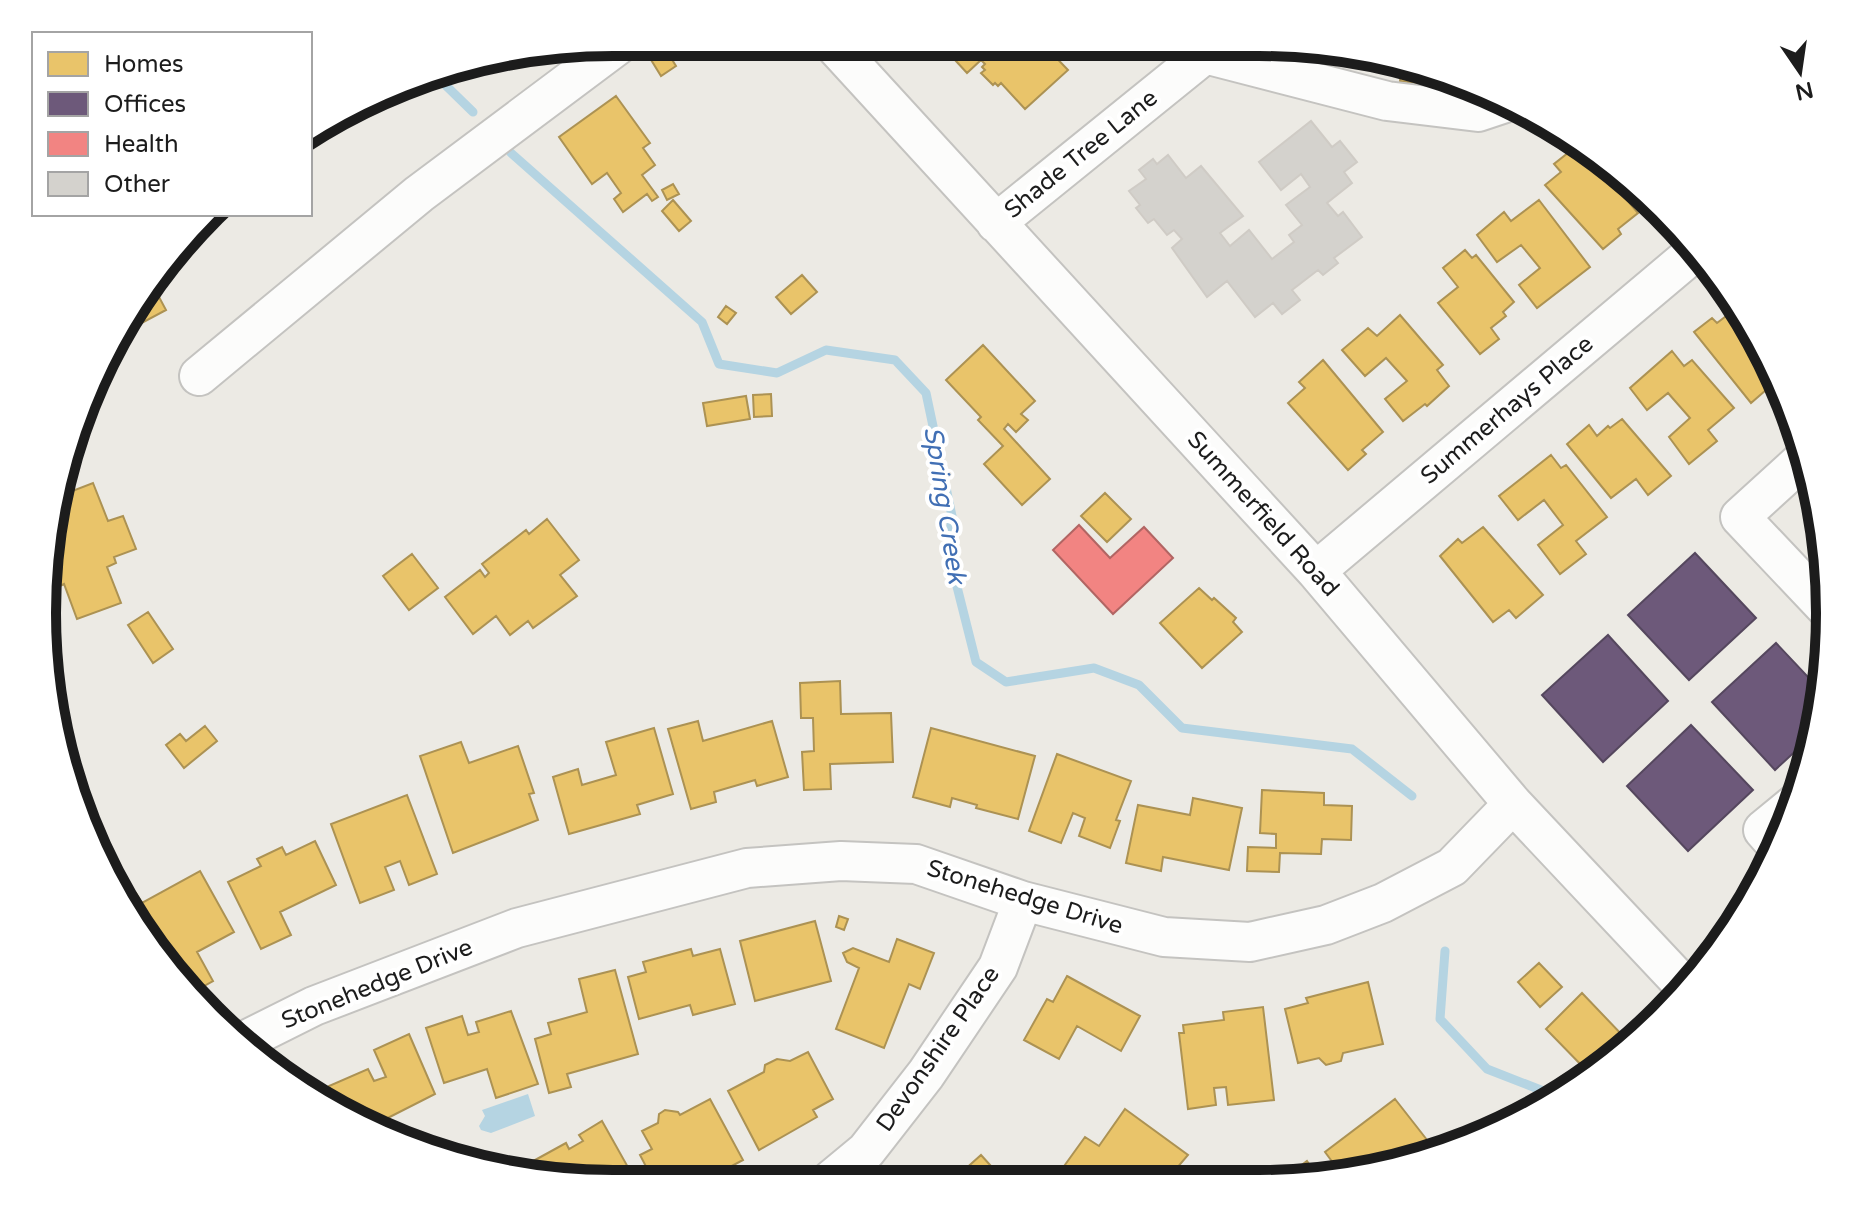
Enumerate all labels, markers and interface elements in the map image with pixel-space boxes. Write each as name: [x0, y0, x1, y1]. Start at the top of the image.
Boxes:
legend: [32, 32, 312, 216]
north arrow: [1760, 32, 1840, 112]
text: Homes: [104, 50, 184, 79]
text: N: [1793, 76, 1816, 105]
street label: Shade Tree Lane: [999, 83, 1163, 225]
text: Offices: [104, 90, 186, 119]
text: Health: [104, 130, 179, 159]
text: Other: [104, 170, 171, 199]
street label: Summerhays Place: [1415, 329, 1599, 491]
water label: Spring Creek: [917, 424, 973, 588]
street label: Summerfield Road: [1181, 425, 1345, 603]
street label: Stonehedge Drive: [923, 853, 1127, 941]
street label: Stonehedge Drive: [277, 932, 477, 1036]
street label: Devonshire Place: [870, 961, 1006, 1137]

